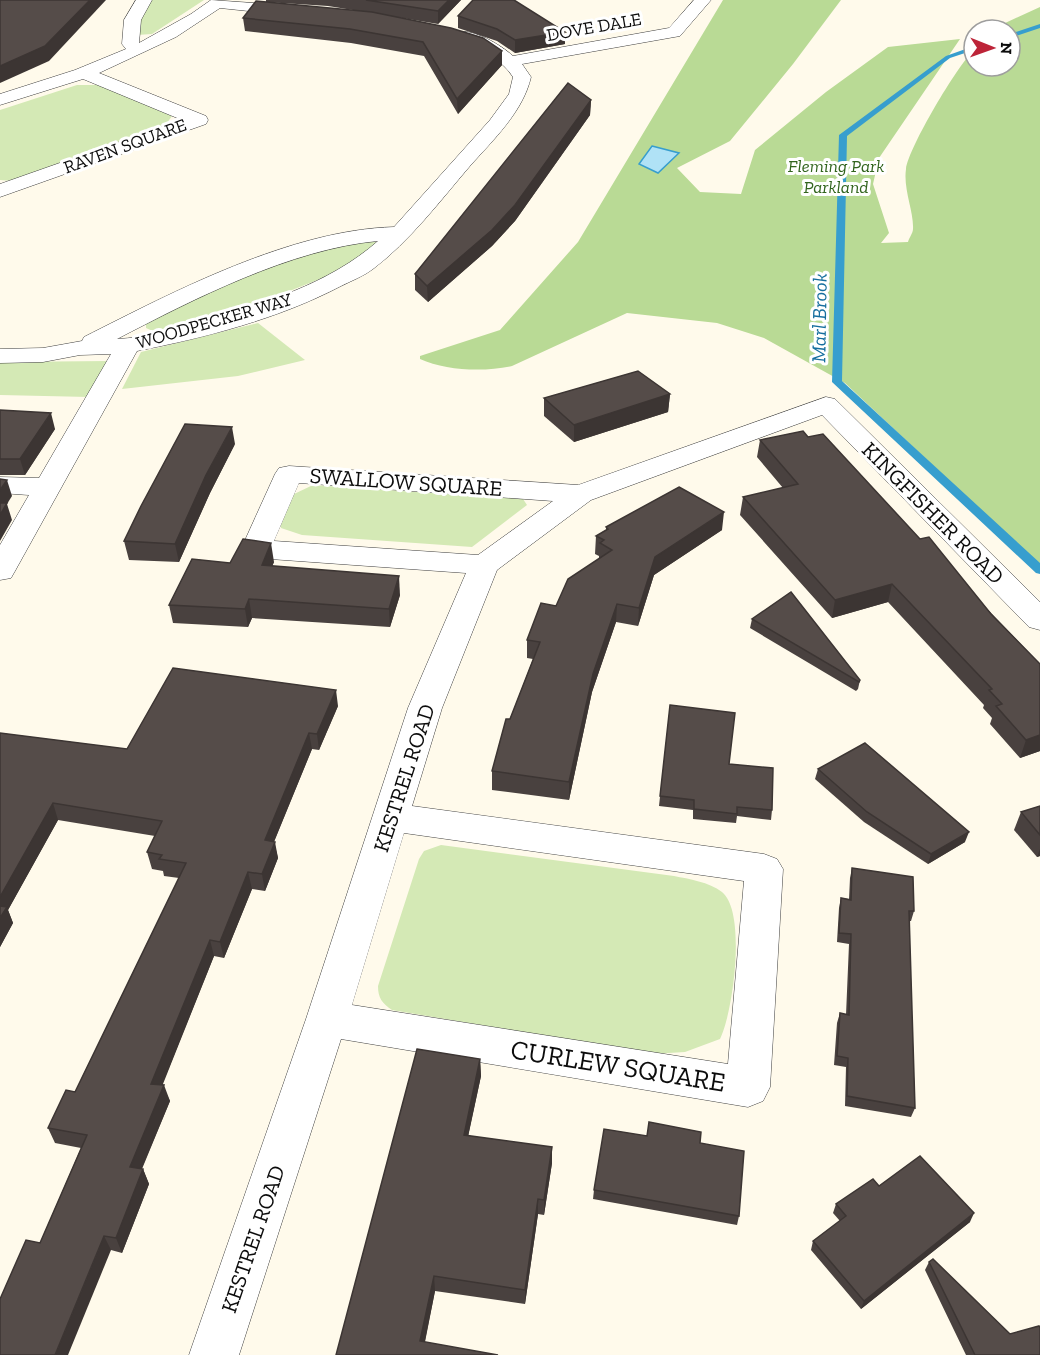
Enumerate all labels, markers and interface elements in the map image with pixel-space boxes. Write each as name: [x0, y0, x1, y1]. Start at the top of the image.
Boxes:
street label: DOVE DALE: [545, 8, 643, 46]
north arrow: [962, 18, 1022, 78]
text: N: [997, 42, 1016, 55]
street label: RAVEN SQUARE: [60, 114, 190, 178]
park label: Fleming Park Parkland: [788, 155, 884, 198]
water label: Marl Brook: [806, 273, 832, 363]
street label: WOODPECKER WAY: [134, 288, 294, 354]
street label: KINGFISHER ROAD: [856, 436, 1010, 590]
street label: SWALLOW SQUARE: [309, 462, 503, 502]
street label: KESTREL ROAD: [367, 701, 441, 855]
street label: CURLEW SQUARE: [508, 1033, 728, 1099]
street label: KESTREL ROAD: [215, 1162, 291, 1316]

